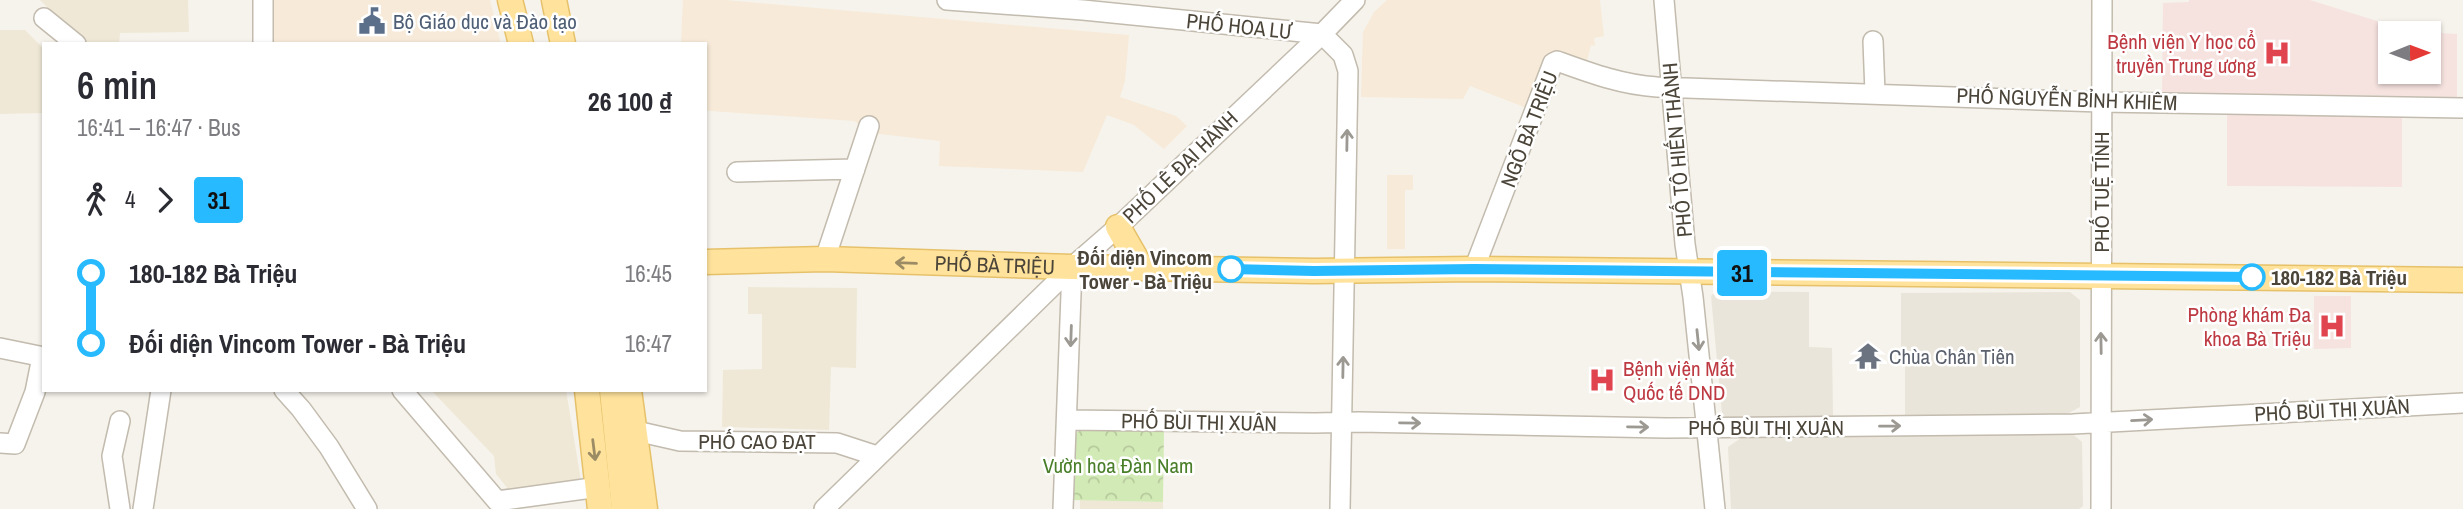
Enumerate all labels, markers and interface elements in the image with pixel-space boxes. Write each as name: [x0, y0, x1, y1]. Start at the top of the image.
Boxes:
public building icon: Bộ Giáo dục và Đào tạo: [357, 6, 387, 36]
street label: PHỐ HOA LƯ: [1185, 6, 1294, 46]
place label: Bộ Giáo dục và Đào tạo: [393, 7, 577, 36]
north arrow: [2378, 21, 2441, 84]
map controls: [2378, 21, 2441, 84]
place label: Bệnh viện Y học cổ truyền Trung ương: [2107, 27, 2256, 80]
hospital icon: Bệnh viện Y học cổ truyền Trung ương: [2262, 38, 2292, 68]
text: 6 min: [77, 60, 157, 111]
street label: PHỐ TÔ HIẾN THÀNH: [1655, 61, 1699, 239]
street label: NGÕ BÀ TRIỆU: [1494, 67, 1564, 191]
street label: PHỐ NGUYỄN BỈNH KHIÊM: [1956, 81, 2178, 117]
text: 26 100 ₫: [588, 84, 672, 119]
street label: PHỐ LÊ ĐẠI HÀNH: [1116, 104, 1244, 230]
text: 16:41 – 16:47 · Bus: [77, 112, 241, 143]
one-way arrow: [1340, 129, 1354, 152]
street label: PHỐ TUỆ TĨNH: [2087, 132, 2116, 252]
icon: walk: [77, 181, 115, 219]
icon: forward: [146, 181, 184, 219]
text: 4: [125, 184, 136, 215]
text: 31: [208, 184, 229, 216]
place label: Đối diện Vincom Tower - Bà Triệu: [1077, 243, 1212, 296]
street label: PHỐ BÀ TRIỆU: [934, 248, 1056, 281]
line badge: 31: [1710, 250, 1774, 296]
text: 180-182 Bà Triệu: [129, 256, 297, 291]
one-way arrow: [894, 256, 917, 269]
marker: Đối diện Vincom Tower - Bà Triệu: [1218, 256, 1244, 282]
text: 31: [1731, 257, 1753, 289]
text: 16:45: [625, 258, 672, 289]
place label: 180-182 Bà Triệu: [2271, 263, 2407, 292]
marker: 180-182 Bà Triệu: [2239, 264, 2265, 290]
place label: Phòng khám Đa khoa Bà Triệu: [2188, 300, 2311, 353]
hospital icon: Phòng khám Đa khoa Bà Triệu: [2317, 311, 2347, 341]
one-way arrow: [1064, 324, 1077, 347]
text: Đối diện Vincom Tower - Bà Triệu: [129, 326, 466, 361]
text: 16:47: [625, 328, 672, 359]
one-way arrow: [1691, 328, 1704, 351]
one-way arrow: [2095, 332, 2108, 355]
temple icon: Chùa Chân Tiên: [1853, 341, 1883, 371]
place label: Chùa Chân Tiên: [1889, 342, 2015, 371]
place label: Bệnh viện Mắt Quốc tế DND: [1623, 354, 1734, 407]
one-way arrow: [1336, 356, 1350, 379]
hospital icon: Bệnh viện Mắt Quốc tế DND: [1587, 365, 1617, 395]
street label: PHỐ BÙI THỊ XUÂN: [2254, 391, 2410, 429]
street label: PHỐ BÙI THỊ XUÂN: [1121, 406, 1277, 438]
street label: PHỐ BÙI THỊ XUÂN: [1688, 413, 1844, 442]
one-way arrow: [2130, 413, 2153, 426]
one-way arrow: [1399, 416, 1422, 429]
one-way arrow: [1878, 419, 1901, 433]
one-way arrow: [1626, 420, 1649, 434]
street label: PHỐ CAO ĐẠT: [698, 427, 816, 456]
one-way arrow: [588, 438, 601, 460]
park label: Vườn hoa Đàn Nam: [1043, 451, 1193, 480]

